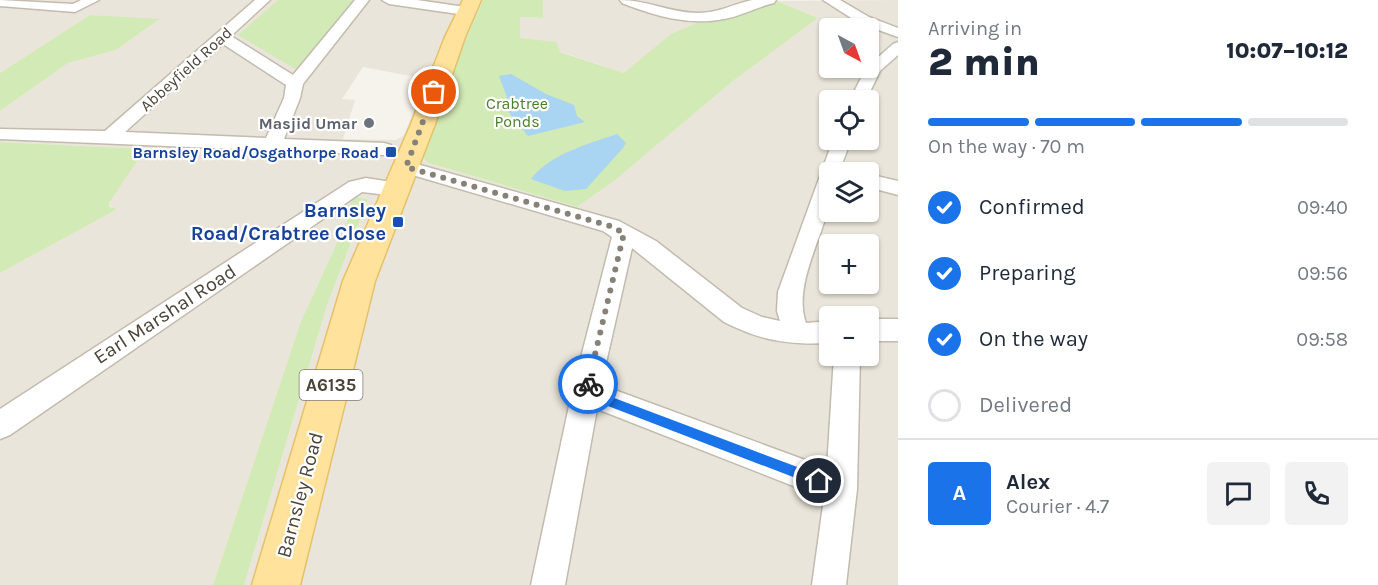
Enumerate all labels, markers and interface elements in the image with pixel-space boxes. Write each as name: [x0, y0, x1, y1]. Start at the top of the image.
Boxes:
text: Arriving in: [928, 17, 1022, 40]
north arrow: [819, 18, 879, 78]
map controls: [819, 18, 879, 366]
street label: Abbeyfield Road: [136, 23, 236, 115]
text: 10:07–10:12: [1226, 38, 1348, 64]
text: 2 min: [928, 39, 1040, 85]
pin: [408, 66, 459, 117]
icon: bag: [417, 75, 450, 108]
button: locate: [819, 90, 879, 150]
park label: Crabtree Ponds: [486, 94, 548, 131]
place label: Masjid Umar: [259, 114, 358, 133]
marker: Masjid Umar: [362, 116, 376, 130]
text: On the way · 70 m: [928, 135, 1085, 158]
place label: Barnsley Road/Osgathorpe Road: [133, 143, 379, 162]
marker: Barnsley Road/Osgathorpe Road: [384, 145, 398, 159]
button: layers: [819, 162, 879, 222]
icon: check: [928, 191, 961, 224]
text: Confirmed: [979, 194, 1085, 220]
text: 09:40: [1297, 196, 1348, 219]
place label: Barnsley Road/Crabtree Close: [191, 199, 386, 245]
marker: Barnsley Road/Crabtree Close: [391, 215, 405, 229]
button: +: [819, 234, 879, 294]
icon: check: [928, 257, 961, 290]
street label: Earl Marshal Road: [90, 259, 240, 369]
text: Preparing: [979, 260, 1076, 286]
text: 09:56: [1297, 262, 1348, 285]
button: −: [819, 306, 879, 366]
icon: check: [928, 323, 961, 356]
text: On the way: [979, 326, 1088, 352]
text: 09:58: [1296, 328, 1348, 351]
courier: [558, 354, 618, 414]
icon: bike: [572, 368, 605, 401]
road number: A6135: [300, 370, 362, 400]
text: Delivered: [979, 392, 1072, 418]
street label: Barnsley Road: [272, 430, 328, 560]
pin: [793, 455, 844, 506]
button: chat: [1207, 462, 1270, 525]
button: phone: [1285, 462, 1348, 525]
icon: home: [802, 464, 835, 497]
text: Alex: [1006, 469, 1050, 495]
text: A: [953, 480, 966, 506]
text: Courier · 4.7: [1006, 495, 1109, 518]

